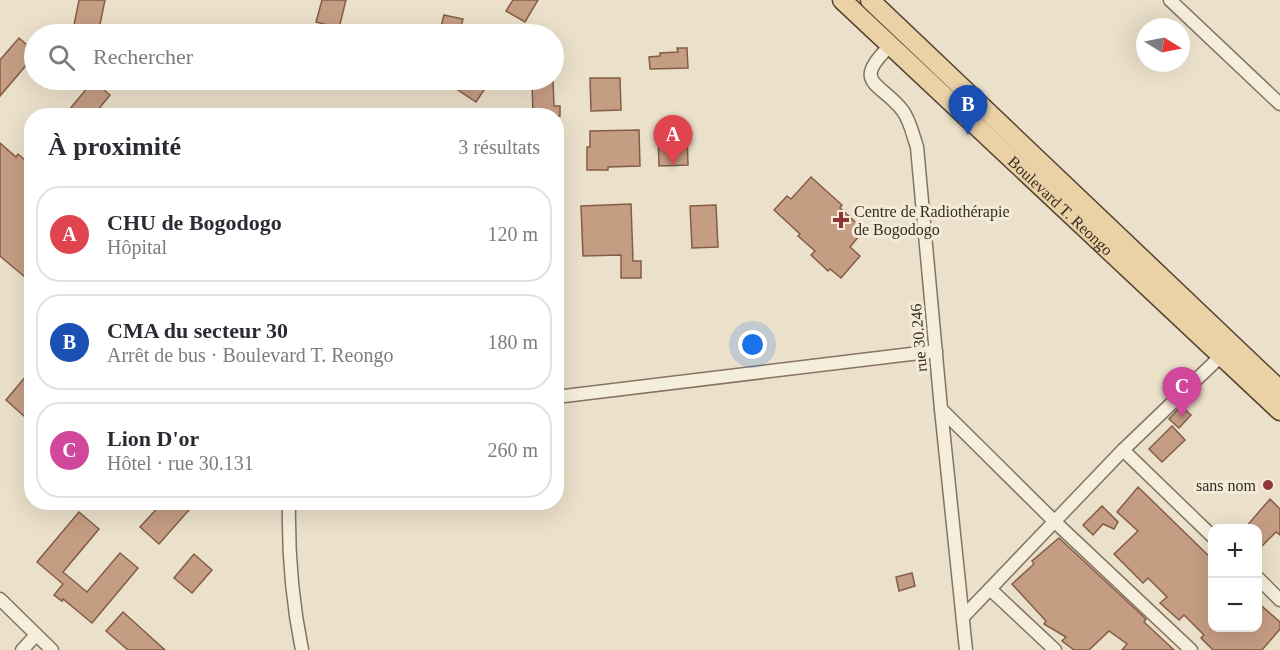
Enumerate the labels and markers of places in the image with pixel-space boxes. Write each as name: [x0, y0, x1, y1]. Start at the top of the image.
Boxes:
pin: B: [948, 86, 988, 135]
pin: A: [654, 116, 692, 165]
place label: Centre de Radiothérapie de Bogodogo: [854, 203, 1010, 239]
marker: Centre de Radiothérapie de Bogodogo: [832, 211, 850, 229]
pin: C: [1162, 368, 1202, 417]
place label: sans nom: [1196, 477, 1257, 494]
marker: sans nom: [1261, 478, 1275, 492]

